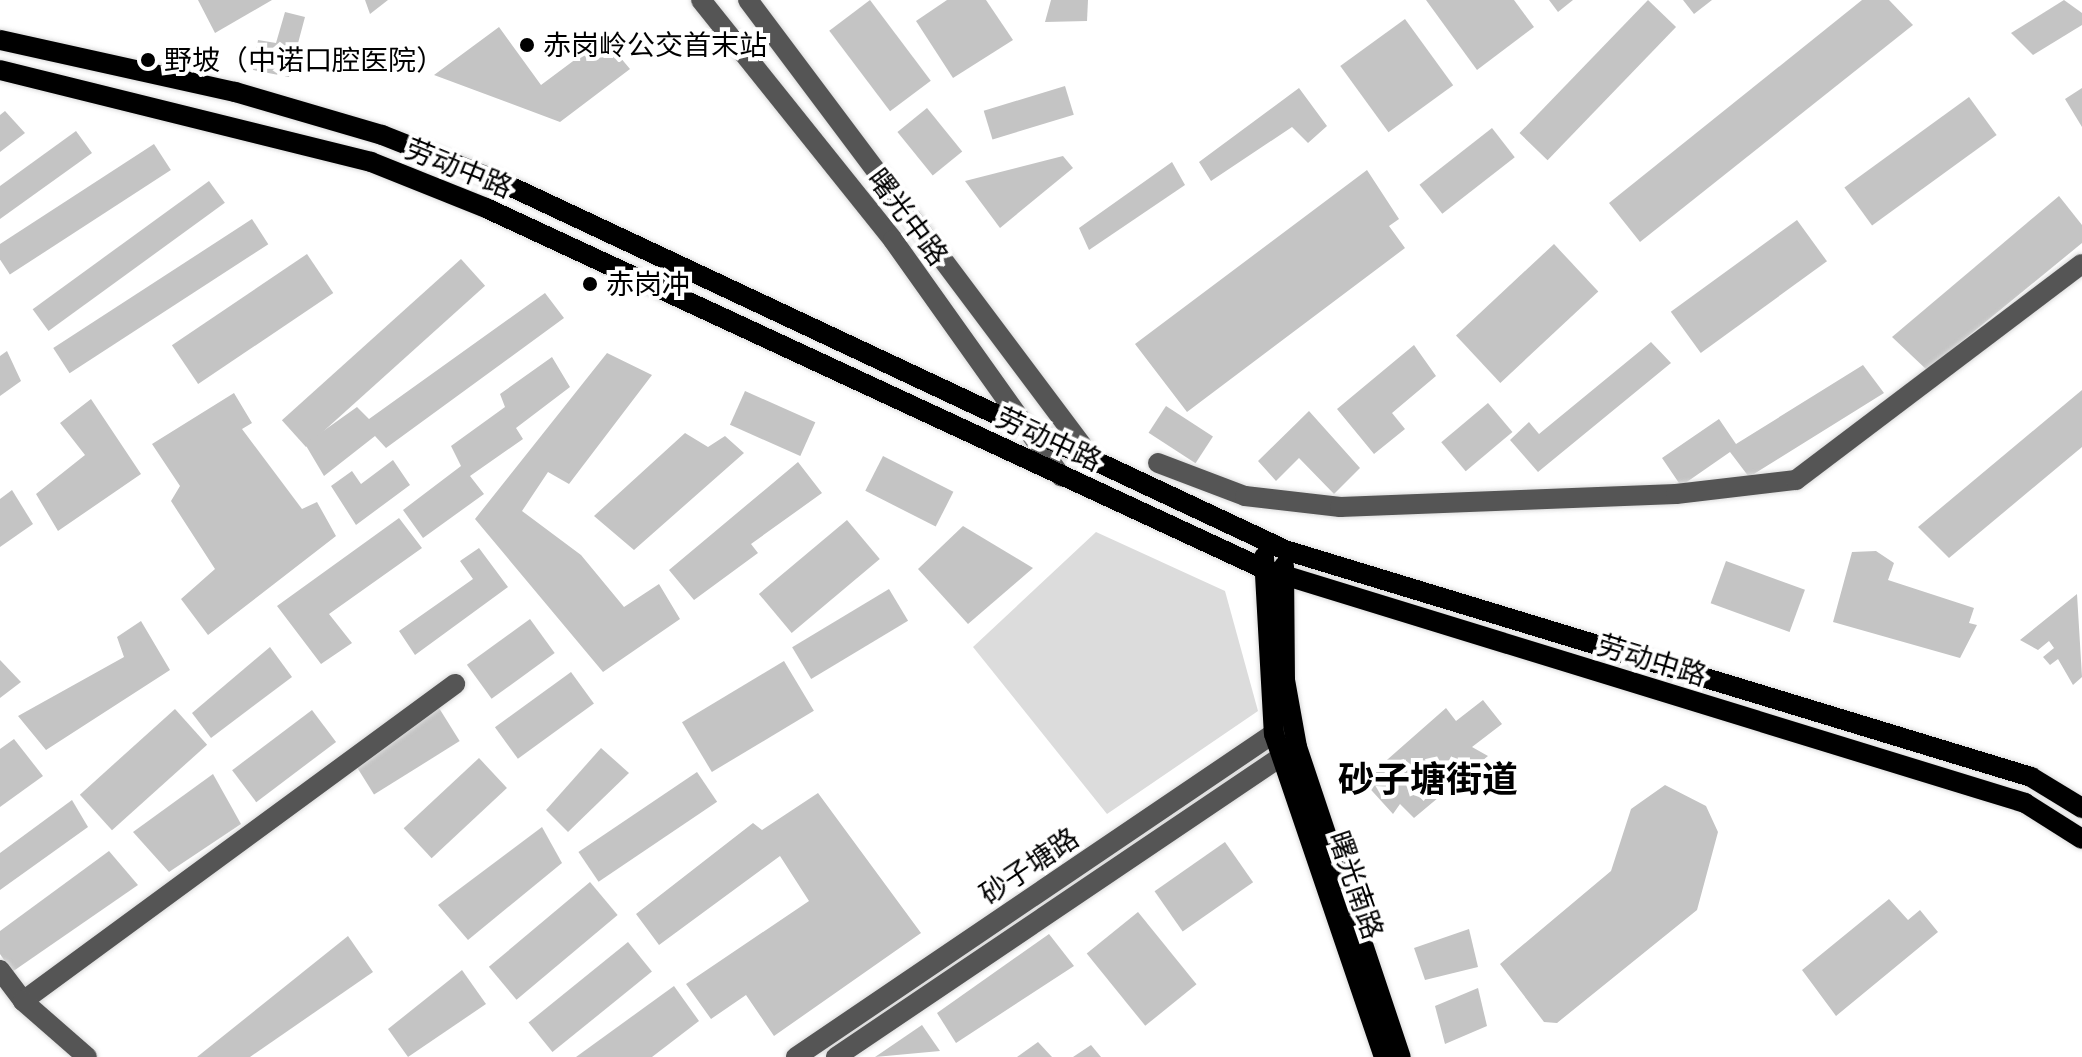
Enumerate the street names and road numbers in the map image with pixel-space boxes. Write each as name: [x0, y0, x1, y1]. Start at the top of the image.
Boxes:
street label: 劳动中路: [401, 131, 517, 205]
street label: 曙光中路: [861, 162, 955, 272]
street label: 劳动中路: [991, 400, 1107, 478]
street label: 劳动中路: [1594, 628, 1710, 692]
street label: 砂子塘路: [973, 821, 1085, 911]
street label: 曙光南路: [1322, 827, 1390, 943]

